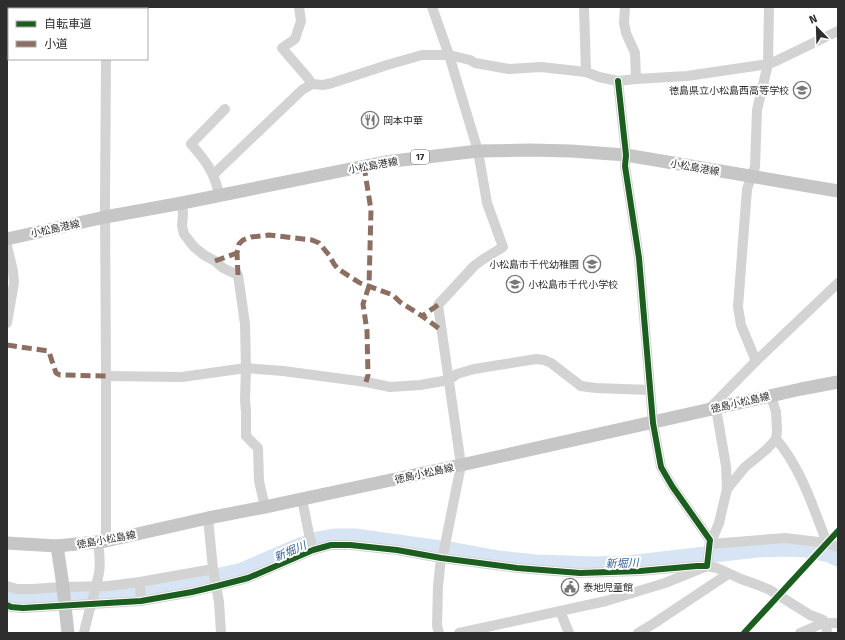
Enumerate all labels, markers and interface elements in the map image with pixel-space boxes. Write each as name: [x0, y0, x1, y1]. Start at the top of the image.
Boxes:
legend: [8, 8, 148, 60]
north arrow: [797, 8, 837, 48]
text: N: [807, 12, 819, 27]
text: 自転車道: [44, 17, 92, 31]
text: 小道: [44, 37, 68, 51]
school or university icon: 徳島県立小松島西高等学校: [792, 80, 812, 100]
place label: 徳島県立小松島西高等学校: [669, 85, 789, 97]
restaurant icon: 岡本中華: [360, 110, 380, 130]
place label: 岡本中華: [383, 115, 423, 127]
road number: 17: [411, 150, 429, 164]
street label: 小松島港線: [348, 156, 399, 176]
street label: 小松島港線: [669, 158, 720, 178]
street label: 小松島港線: [30, 218, 81, 240]
school or university icon: 小松島市千代幼稚園: [582, 254, 602, 274]
place label: 小松島市千代幼稚園: [489, 259, 579, 271]
school or university icon: 小松島市千代小学校: [505, 274, 525, 294]
place label: 小松島市千代小学校: [528, 279, 618, 291]
street label: 徳島小松島線: [710, 390, 771, 416]
street label: 徳島小松島線: [394, 462, 455, 486]
street label: 徳島小松島線: [76, 529, 137, 551]
water label: 新堀川: [272, 539, 309, 564]
water label: 新堀川: [605, 556, 640, 571]
public building icon: 泰地児童館: [560, 577, 580, 597]
place label: 泰地児童館: [583, 582, 633, 594]

